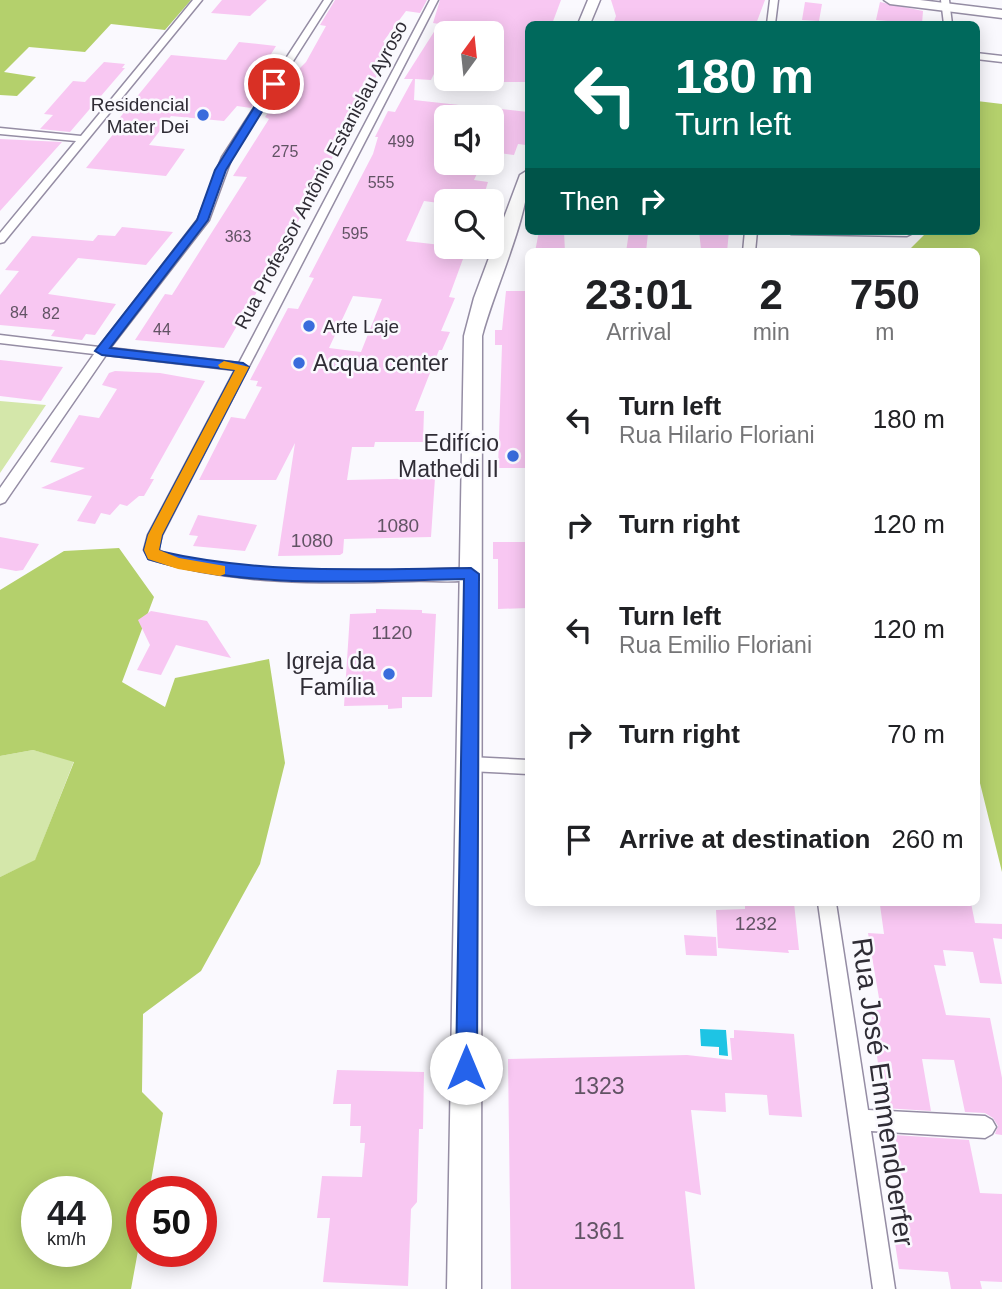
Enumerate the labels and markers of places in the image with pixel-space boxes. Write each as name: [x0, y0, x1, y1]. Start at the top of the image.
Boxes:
pin: [244, 54, 304, 114]
place label: Residencial Mater Dei: [91, 94, 189, 137]
marker: Residencial Mater Dei: [195, 107, 211, 123]
place label: Arte Laje: [323, 316, 399, 337]
marker: Arte Laje: [301, 318, 317, 334]
place label: Acqua center: [313, 350, 449, 376]
marker: Acqua center: [291, 355, 307, 371]
place label: Edifício Mathedi II: [398, 430, 499, 482]
marker: Edifício Mathedi II: [505, 448, 521, 464]
place label: Igreja da Família: [285, 648, 375, 700]
marker: Igreja da Família: [381, 666, 397, 682]

